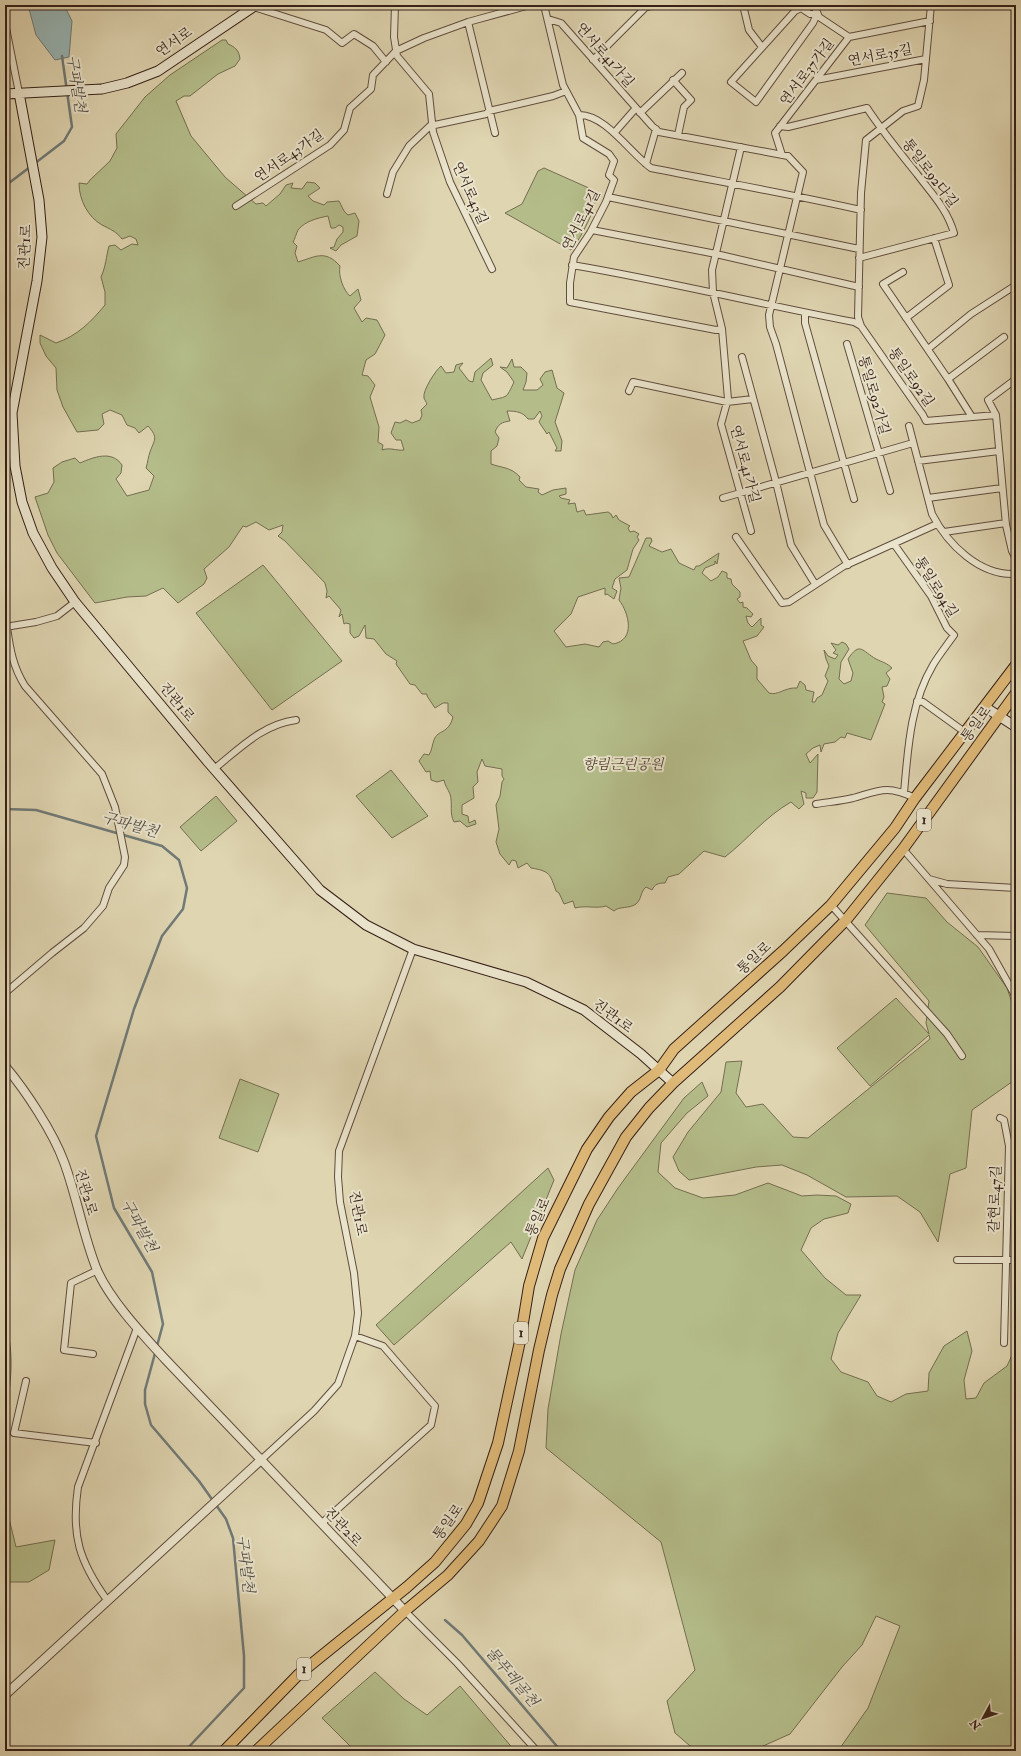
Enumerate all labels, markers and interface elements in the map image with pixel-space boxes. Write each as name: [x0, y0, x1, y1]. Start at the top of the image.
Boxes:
street label: 연서로41가길: [572, 19, 638, 91]
street label: 연서로: [153, 23, 196, 61]
street label: 연서로37가길: [776, 35, 838, 109]
street label: 연서로35길: [846, 40, 914, 70]
water label: 구파발천: [62, 54, 90, 116]
street label: 연서로43가길: [251, 126, 327, 186]
street label: 통일로92다길: [899, 135, 961, 211]
street label: 연서로43길: [449, 159, 491, 227]
street label: 연서로41길: [558, 186, 604, 254]
street label: 진관1로: [15, 223, 35, 270]
street label: 통일로92길: [884, 344, 938, 410]
street label: 통일로92가길: [855, 353, 893, 437]
street label: 연서로41가길: [726, 423, 764, 505]
street label: 통일로94길: [911, 553, 961, 621]
street label: 진관1로: [156, 679, 198, 725]
street label: 통일로: [957, 702, 995, 745]
park label: 향림근린공원: [582, 756, 665, 773]
water label: 구파발천: [100, 808, 162, 843]
road number: 1: [917, 809, 931, 831]
street label: 통일로: [733, 938, 775, 978]
street label: 진관1로: [590, 995, 637, 1037]
street label: 갈현로47길: [985, 1165, 1005, 1233]
street label: 진관2로: [71, 1167, 101, 1218]
street label: 진관1로: [346, 1189, 370, 1237]
street label: 통일로: [522, 1195, 554, 1239]
water label: 구파발천: [117, 1196, 162, 1257]
road number: 1: [514, 1322, 528, 1344]
street label: 통일로: [429, 1500, 467, 1543]
street label: 진관2로: [321, 1504, 366, 1551]
water label: 구파발천: [232, 1534, 258, 1595]
water label: 물푸레골천: [481, 1643, 544, 1712]
road number: 1: [297, 1658, 311, 1680]
north arrow: [963, 1698, 1003, 1738]
text: N: [967, 1715, 985, 1733]

